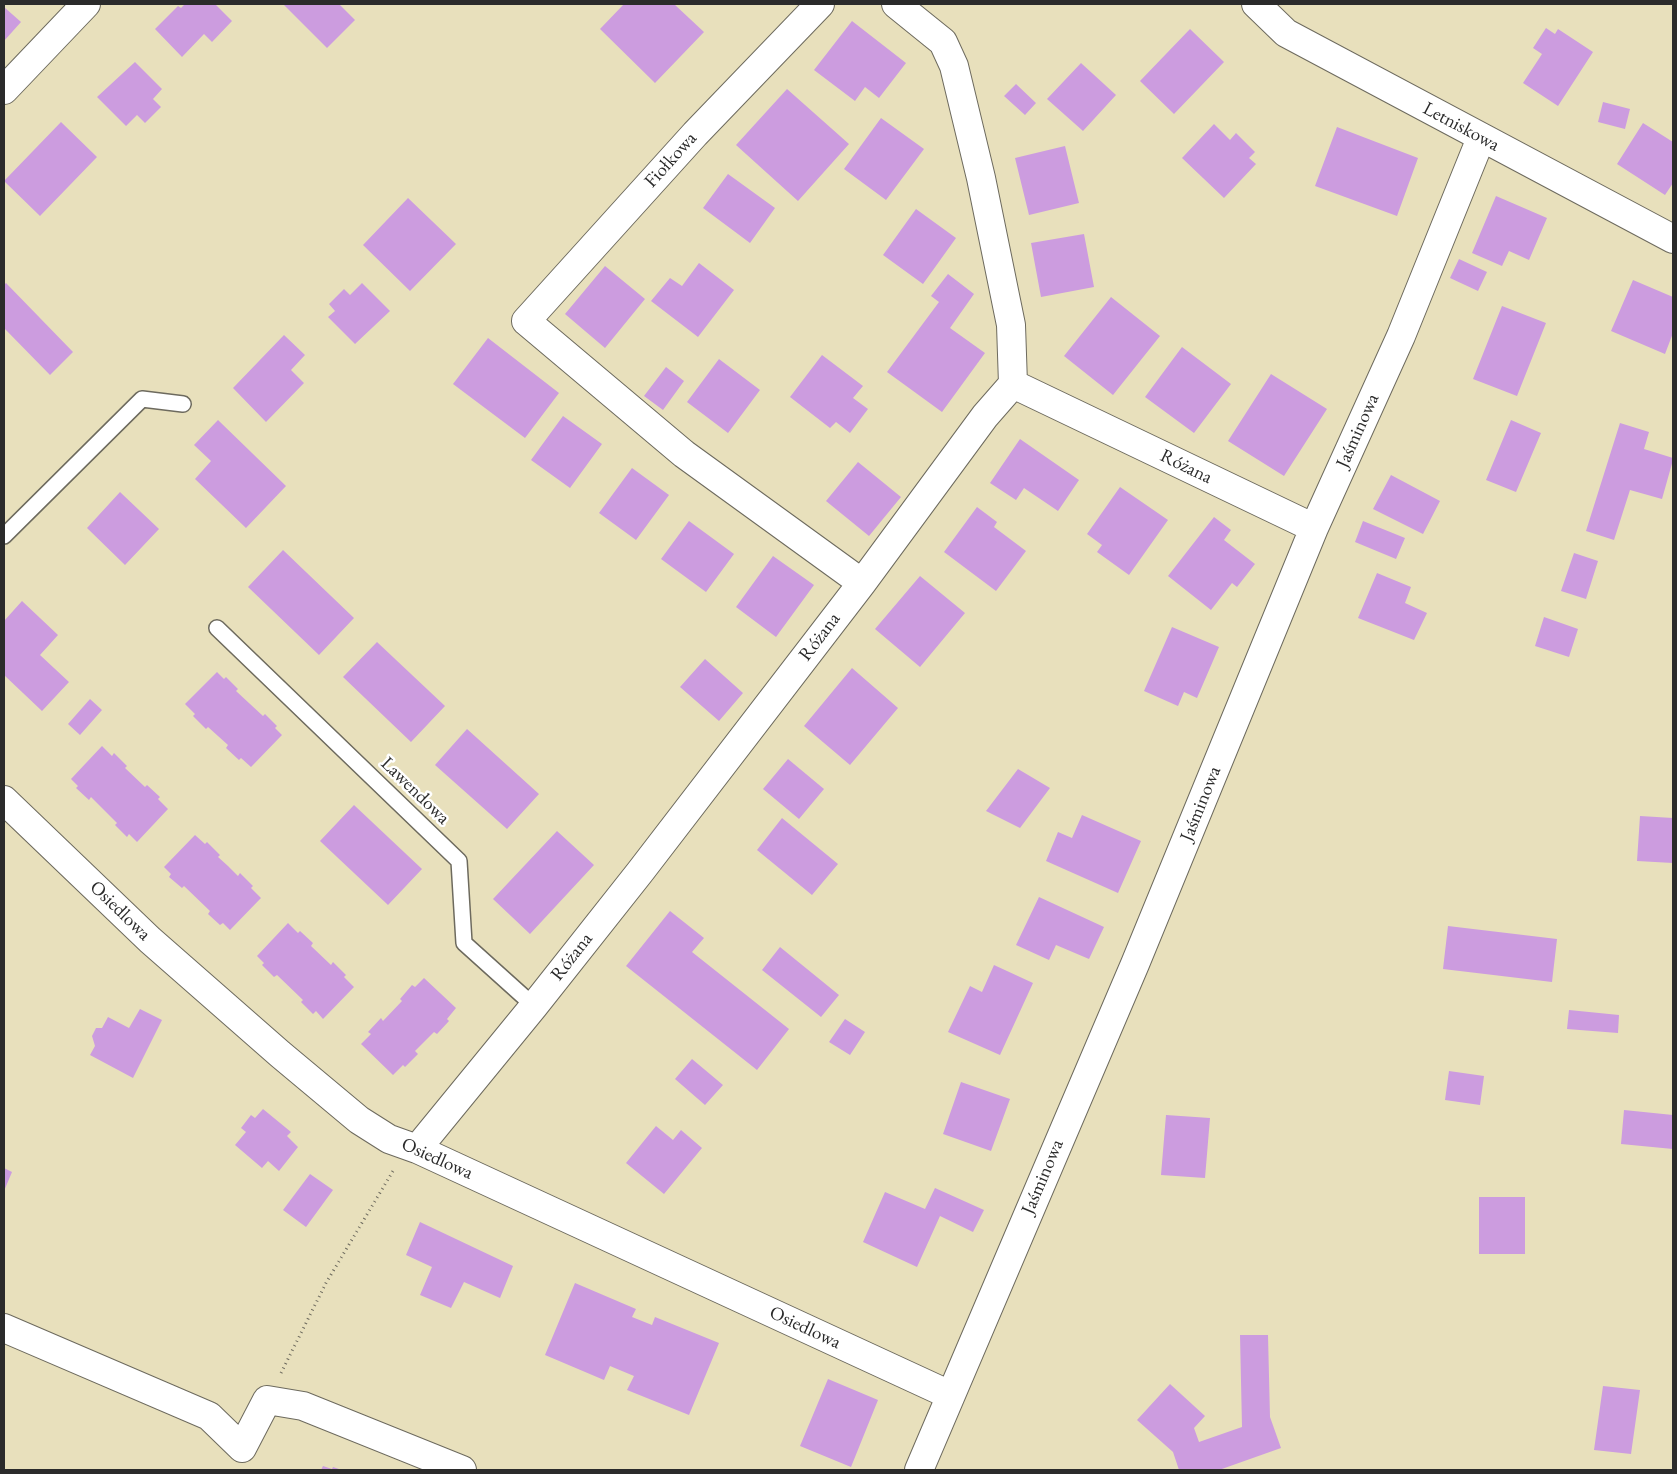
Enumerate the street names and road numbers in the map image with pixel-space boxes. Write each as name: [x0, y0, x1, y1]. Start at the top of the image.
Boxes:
street label: Letniskowa: [1419, 97, 1503, 157]
street label: Fiołkowa: [640, 127, 702, 193]
street label: Jaśminowa: [1332, 390, 1384, 472]
street label: Różana: [1156, 445, 1216, 489]
street label: Różana: [794, 608, 846, 666]
street label: Lawendowa: [376, 752, 454, 830]
street label: Jaśminowa: [1176, 763, 1226, 845]
street label: Osiedlowa: [85, 876, 155, 946]
street label: Różana: [546, 928, 598, 986]
street label: Osiedlowa: [398, 1133, 476, 1185]
street label: Jaśminowa: [1017, 1136, 1069, 1218]
street label: Osiedlowa: [766, 1302, 844, 1354]

